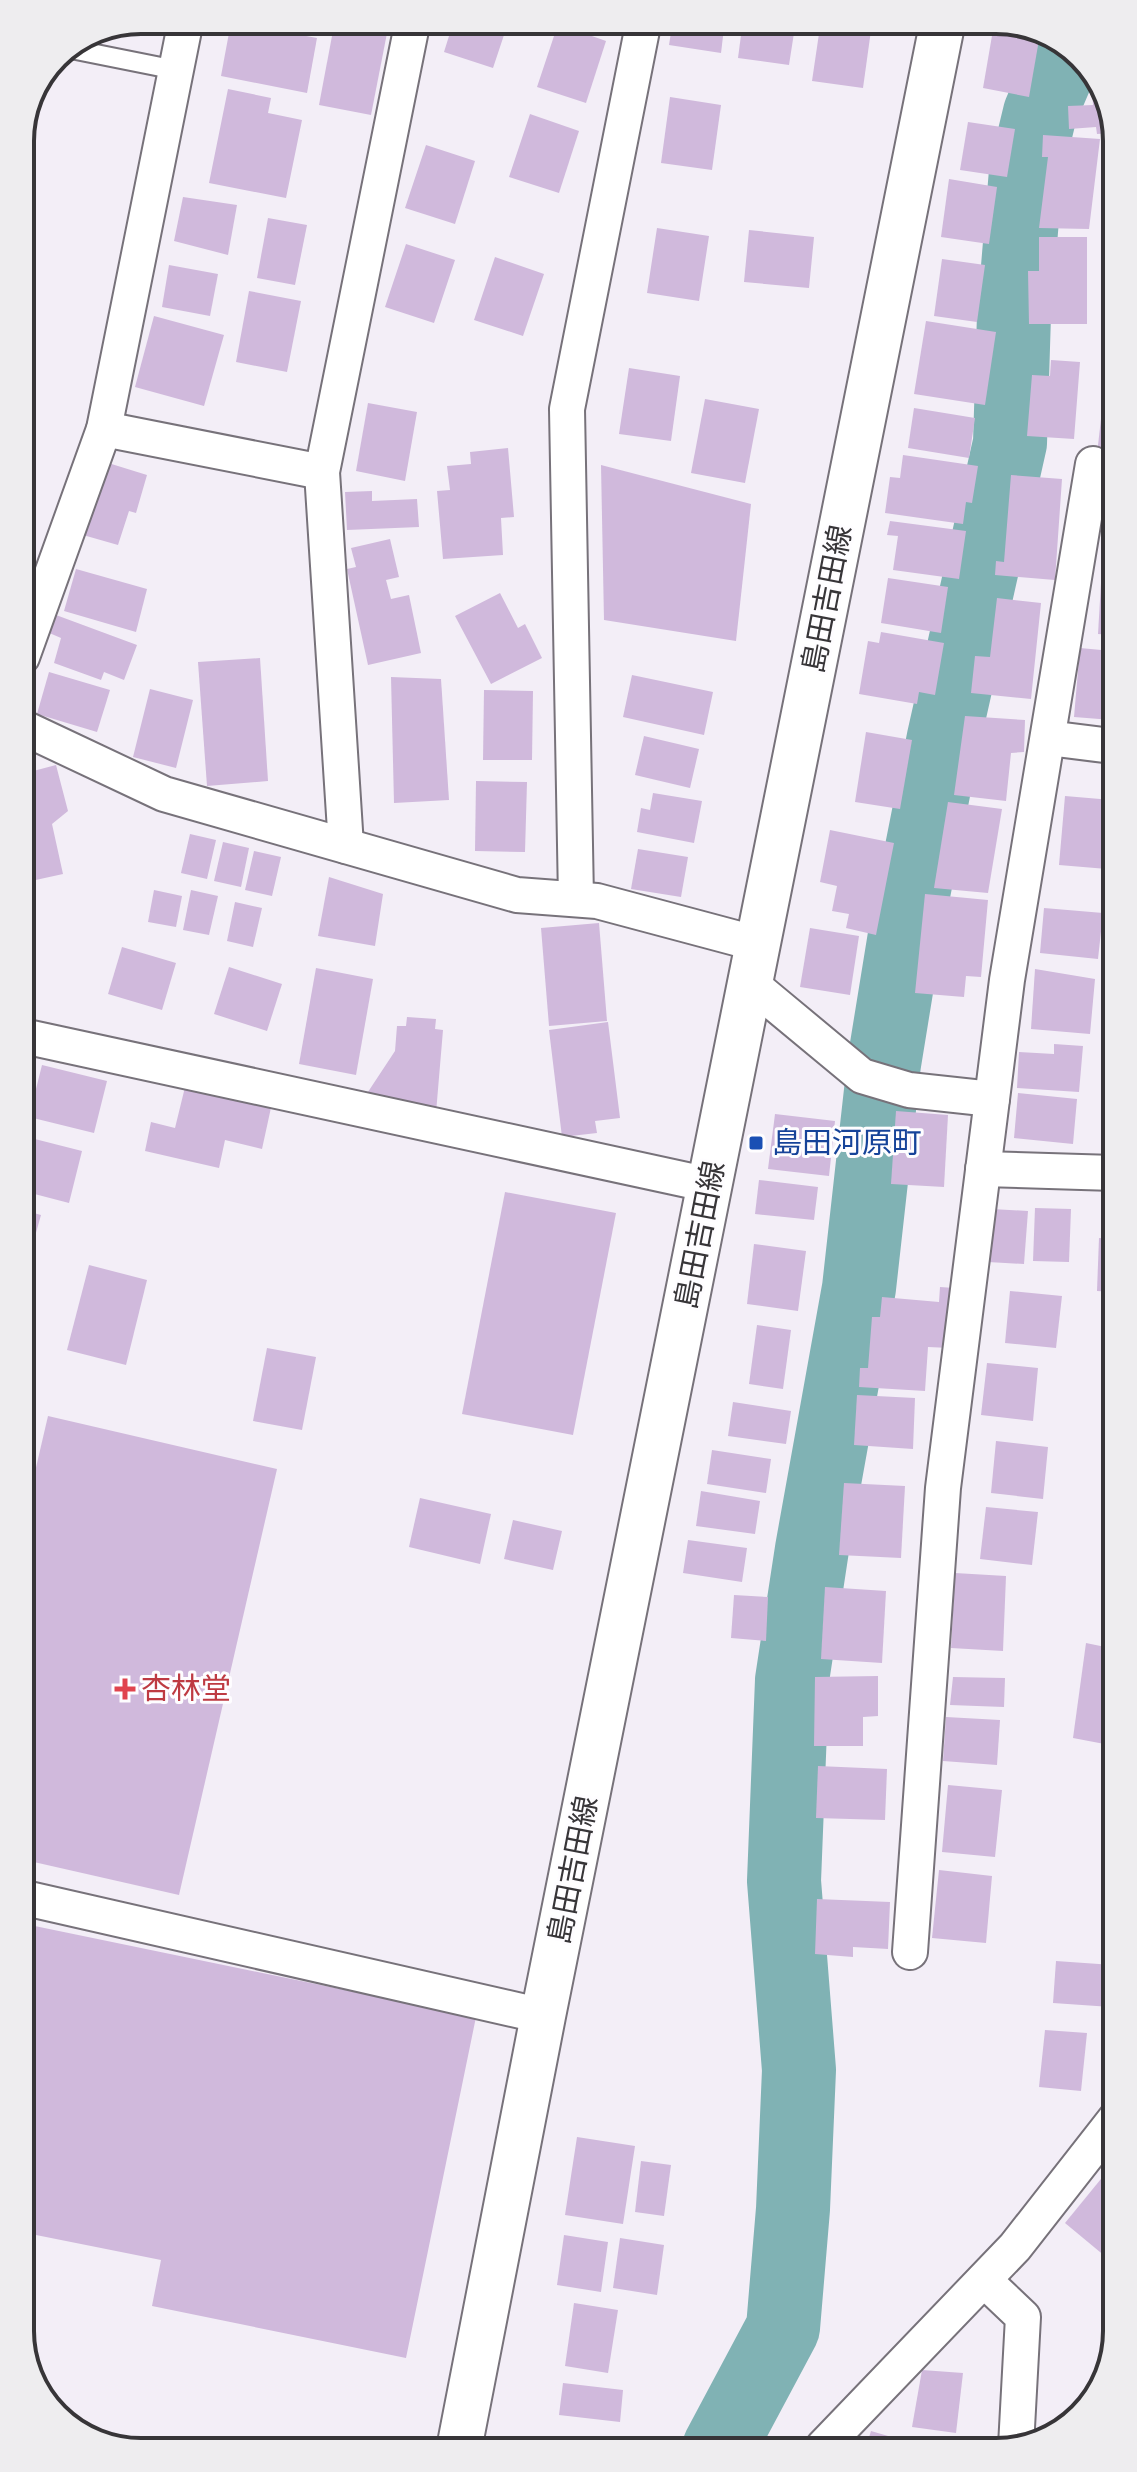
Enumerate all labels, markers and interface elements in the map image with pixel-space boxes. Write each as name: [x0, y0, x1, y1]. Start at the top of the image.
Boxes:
street label: 島田吉田線: [792, 521, 857, 676]
place label: 島田河原町: [772, 1122, 922, 1159]
marker: 島田河原町: [747, 1134, 765, 1152]
street label: 島田吉田線: [665, 1157, 730, 1312]
place label: 杏林堂: [141, 1668, 231, 1705]
marker: 杏林堂: [116, 1680, 134, 1698]
street label: 島田吉田線: [538, 1792, 603, 1947]

